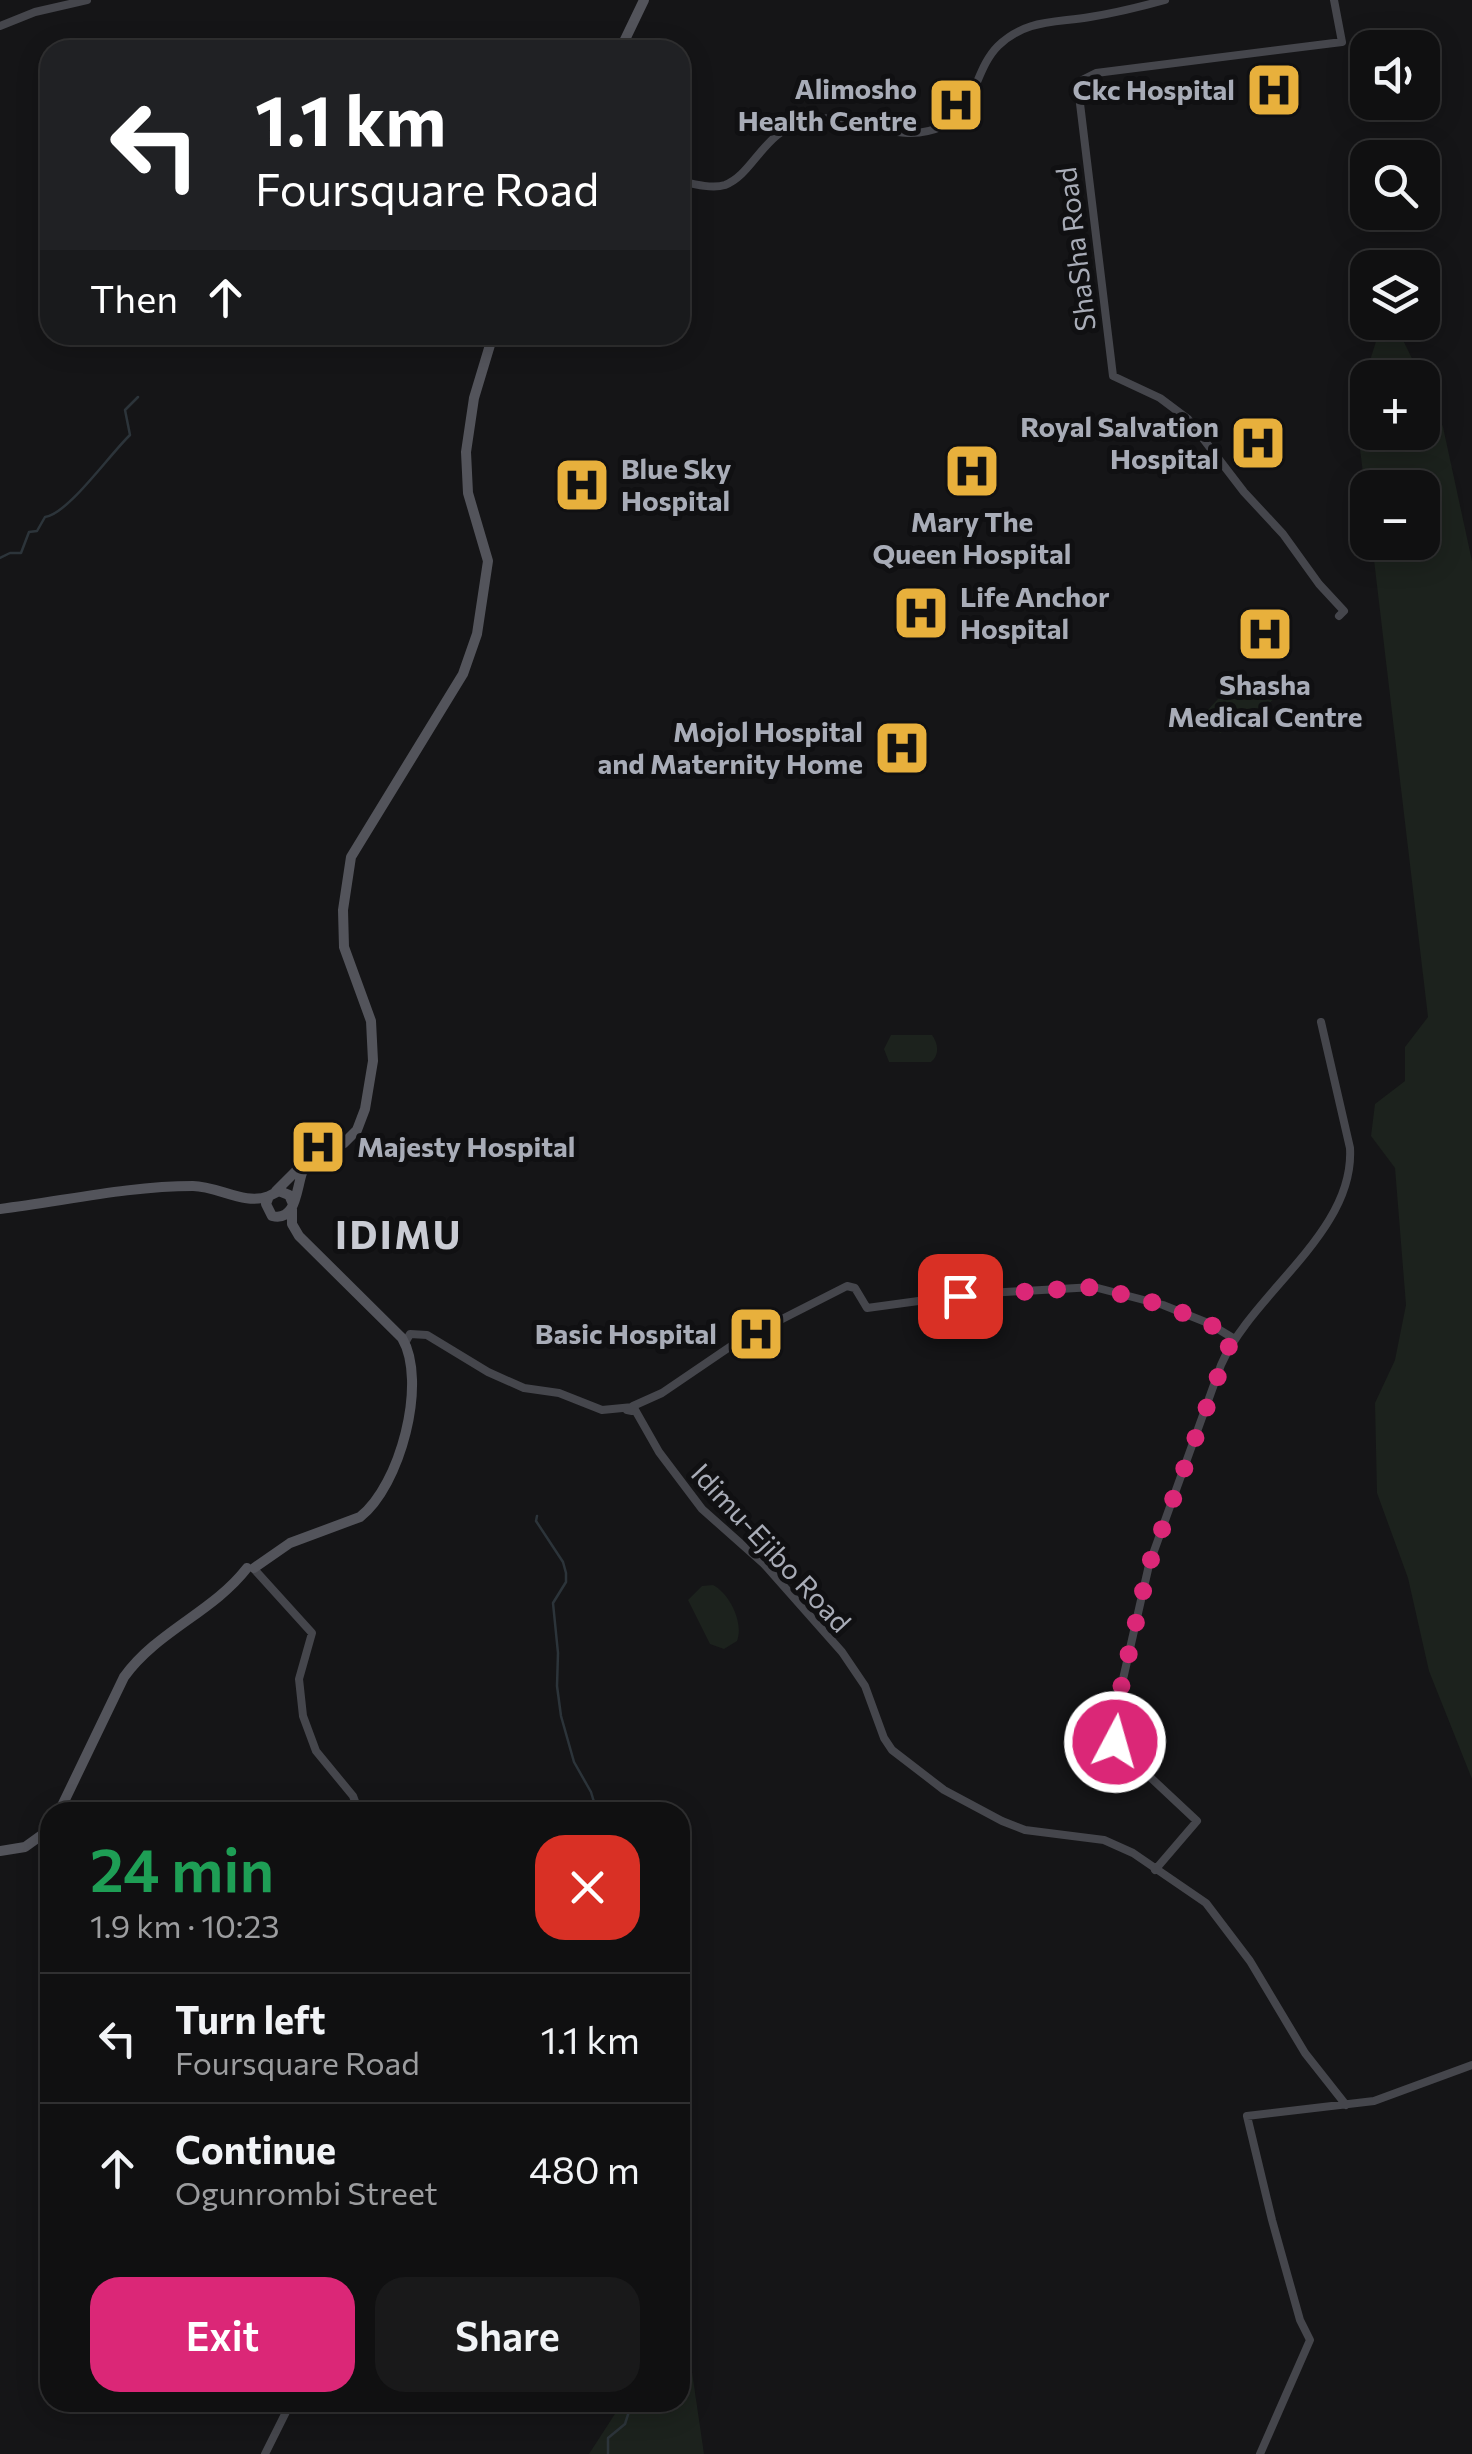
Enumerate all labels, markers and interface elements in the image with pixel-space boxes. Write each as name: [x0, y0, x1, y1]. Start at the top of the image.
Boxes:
map controls: [1350, 30, 1440, 560]
button: sound: [1350, 30, 1440, 120]
hospital icon: Ckc Hospital: [1244, 60, 1304, 120]
place label: Alimosho Health Centre: [738, 71, 917, 137]
place label: Ckc Hospital: [1073, 72, 1235, 106]
text: 1.1 km: [255, 75, 446, 160]
hospital icon: Alimosho Health Centre: [926, 75, 986, 135]
icon: left: [90, 80, 220, 210]
button: search: [1350, 140, 1440, 230]
text: Foursquare Road: [255, 160, 599, 215]
street label: ShaSha Road: [1048, 165, 1102, 333]
button: layers: [1350, 250, 1440, 340]
icon: ahead: [198, 270, 253, 325]
text: Then: [90, 274, 178, 321]
button: +: [1350, 360, 1440, 450]
place label: Royal Salvation Hospital: [1020, 409, 1219, 475]
hospital icon: Royal Salvation Hospital: [1228, 413, 1288, 473]
hospital icon: Mary The Queen Hospital: [942, 441, 1002, 501]
place label: Blue Sky Hospital: [621, 451, 732, 517]
hospital icon: Blue Sky Hospital: [552, 455, 612, 515]
button: −: [1350, 470, 1440, 560]
place label: Mary The Queen Hospital: [873, 504, 1071, 570]
place label: Life Anchor Hospital: [960, 579, 1110, 645]
hospital icon: Life Anchor Hospital: [891, 583, 951, 643]
hospital icon: Shasha Medical Centre: [1235, 604, 1295, 664]
place label: Shasha Medical Centre: [1168, 667, 1362, 733]
place label: Mojol Hospital and Maternity Home: [597, 714, 863, 780]
hospital icon: Mojol Hospital and Maternity Home: [872, 718, 932, 778]
hospital icon: Majesty Hospital: [288, 1117, 348, 1177]
place label: Majesty Hospital: [357, 1129, 575, 1163]
district label: IDIMU: [335, 1210, 463, 1257]
pin: [918, 1254, 1003, 1339]
icon: arrive: [933, 1269, 988, 1324]
hospital icon: Basic Hospital: [726, 1304, 786, 1364]
place label: Basic Hospital: [535, 1316, 717, 1350]
street label: Idimu-Ejibo Road: [685, 1456, 859, 1639]
position arrow: [1063, 1690, 1167, 1794]
text: 24 min: [90, 1831, 274, 1904]
button: close: [535, 1835, 640, 1940]
text: 1.9 km · 10:23: [90, 1905, 279, 1945]
text: Turn left: [175, 1995, 326, 2042]
icon: left: [90, 2011, 145, 2066]
text: 1.1 km: [540, 2015, 640, 2062]
text: Foursquare Road: [175, 2042, 420, 2082]
text: Continue: [175, 2125, 336, 2172]
icon: ahead: [90, 2141, 145, 2196]
text: 480 m: [529, 2145, 640, 2192]
text: Ogunrombi Street: [175, 2172, 438, 2212]
button: Exit: [90, 2277, 355, 2392]
button: Share: [375, 2277, 640, 2392]

